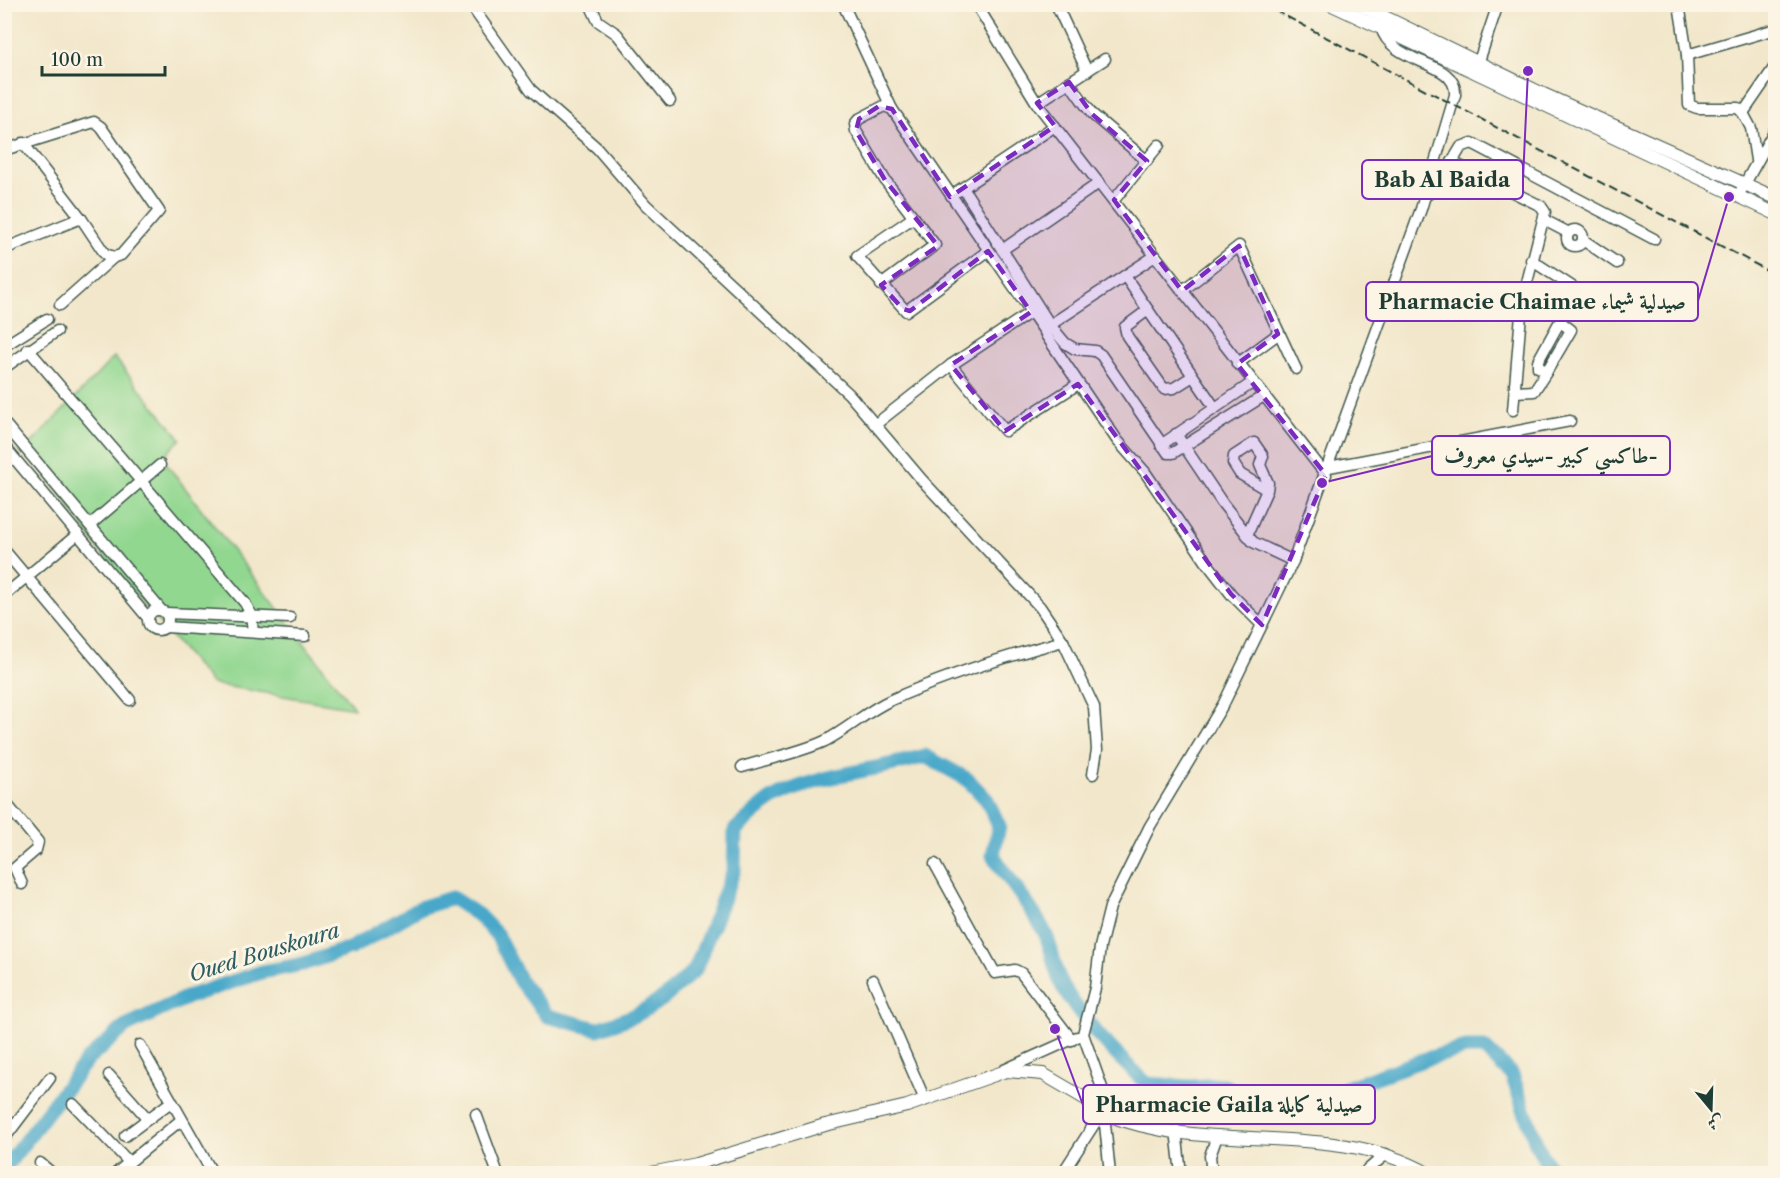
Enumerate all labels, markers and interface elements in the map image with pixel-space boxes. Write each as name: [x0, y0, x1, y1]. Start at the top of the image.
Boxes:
scale bar: [42, 39, 165, 77]
text: 100 m: [51, 49, 103, 71]
callout: Bab Al Baida: [1362, 160, 1523, 199]
text: Bab Al Baida: [1374, 167, 1511, 192]
callout: Pharmacie Chaimae صيدلية شيماء: [1366, 282, 1698, 321]
text: Pharmacie Chaimae صيدلية شيماء: [1378, 289, 1686, 314]
callout: طاكسي كبير -سيدي معروف-: [1432, 436, 1670, 475]
text: طاكسي كبير -سيدي معروف-: [1444, 443, 1658, 476]
water label: Oued Bouskoura: [186, 917, 343, 987]
north arrow: [1681, 1079, 1741, 1139]
callout: Pharmacie Gaila صيدلية كايلة: [1083, 1085, 1375, 1124]
text: Pharmacie Gaila صيدلية كايلة: [1095, 1092, 1363, 1118]
text: ش: [1705, 1111, 1727, 1135]

